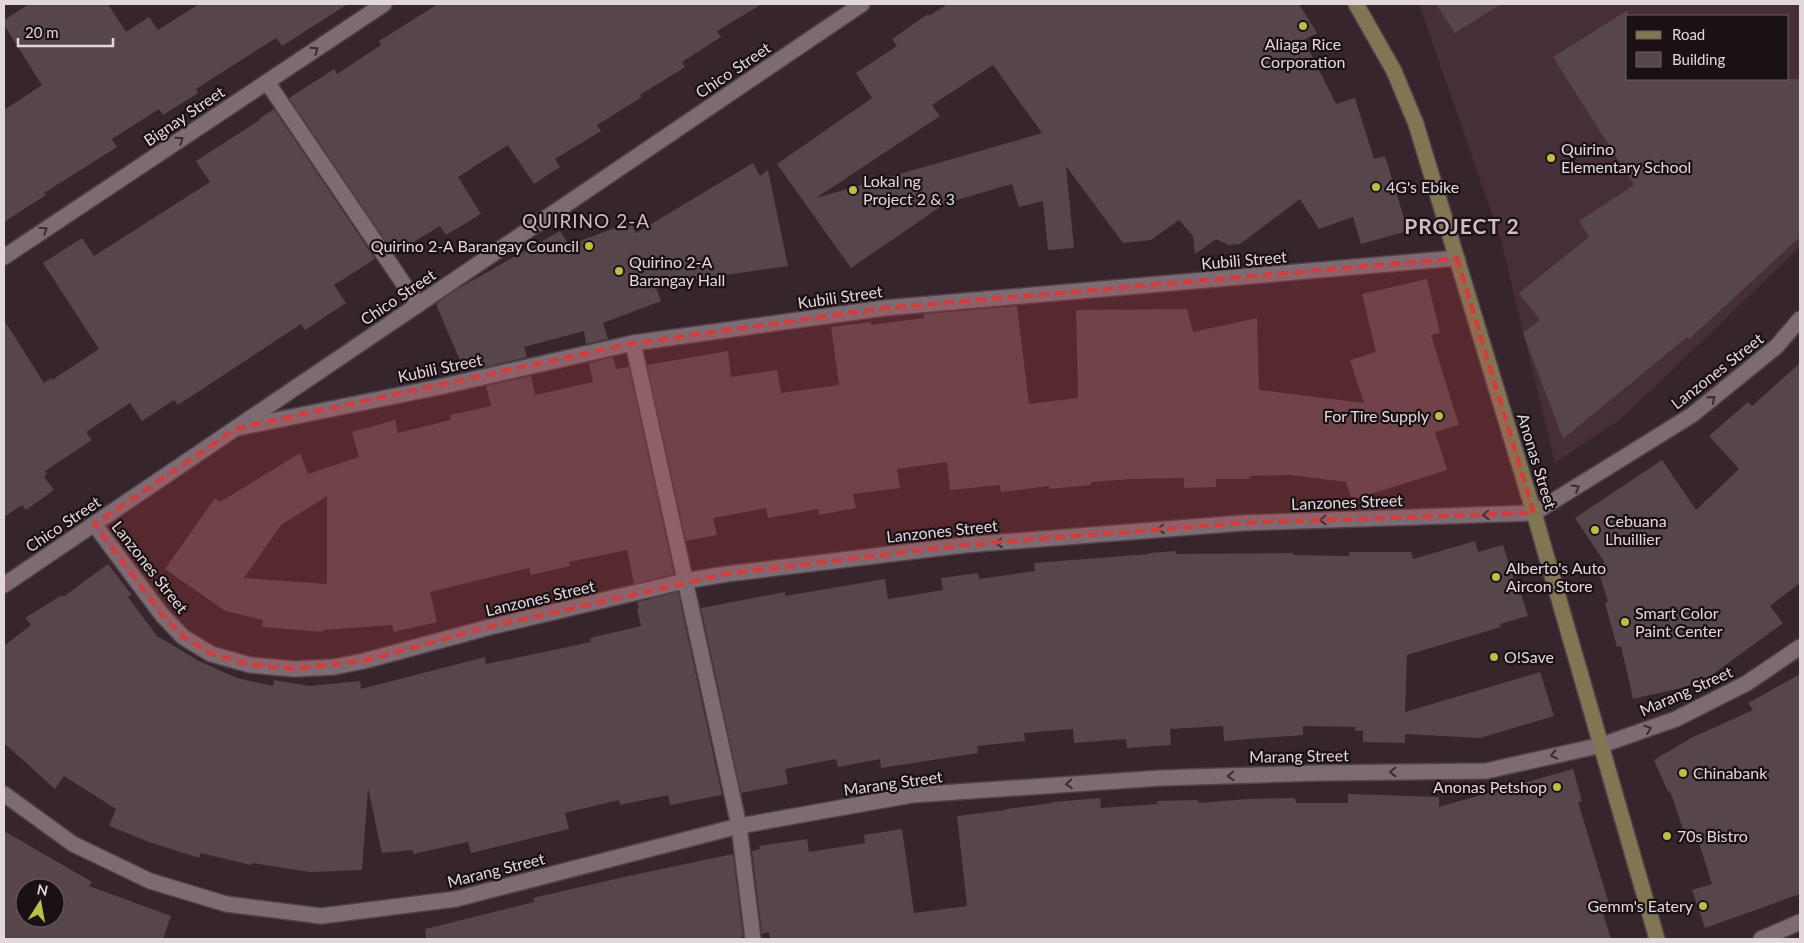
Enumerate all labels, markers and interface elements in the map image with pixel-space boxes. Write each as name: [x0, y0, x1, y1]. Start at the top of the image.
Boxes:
scale bar: [18, 15, 112, 47]
legend: [1626, 15, 1789, 80]
marker: Aliaga Rice Corporation: [1297, 20, 1309, 32]
text: 20 m: [25, 23, 59, 41]
text: Road: [1672, 25, 1705, 43]
place label: Aliaga Rice Corporation: [1261, 34, 1345, 71]
street label: Chico Street: [692, 37, 774, 102]
one-way arrow: [309, 47, 319, 56]
text: Building: [1672, 50, 1725, 68]
street label: Bignay Street: [140, 82, 228, 149]
one-way arrow: [174, 137, 183, 146]
place label: Quirino Elementary School: [1561, 139, 1691, 176]
marker: Quirino Elementary School: [1545, 152, 1557, 164]
place label: Lokal ng Project 2 & 3: [863, 171, 955, 208]
place label: 4G's Ebike: [1386, 177, 1459, 196]
marker: 4G's Ebike: [1370, 181, 1382, 193]
marker: Lokal ng Project 2 & 3: [847, 184, 859, 196]
district label: QUIRINO 2-A: [522, 209, 650, 232]
district label: PROJECT 2: [1404, 213, 1520, 238]
one-way arrow: [39, 227, 48, 236]
place label: Quirino 2-A Barangay Council: [371, 236, 579, 255]
marker: Quirino 2-A Barangay Council: [583, 240, 595, 252]
street label: Kubili Street: [1200, 246, 1288, 273]
place label: Quirino 2-A Barangay Hall: [629, 252, 725, 289]
street label: Chico Street: [357, 264, 439, 329]
marker: Quirino 2-A Barangay Hall: [613, 265, 625, 277]
street label: Kubili Street: [796, 281, 884, 312]
street label: Lanzones Street: [1667, 329, 1767, 413]
street label: Kubili Street: [396, 349, 484, 386]
one-way arrow: [1706, 396, 1715, 404]
place label: For Tire Supply: [1324, 406, 1430, 425]
marker: For Tire Supply: [1433, 410, 1445, 422]
street label: Anonas Street: [1514, 411, 1561, 511]
one-way arrow: [1571, 484, 1580, 494]
street label: Lanzones Street: [1291, 490, 1403, 513]
street label: Chico Street: [22, 491, 104, 556]
one-way arrow: [1481, 509, 1489, 520]
place label: Cebuana Lhuillier: [1605, 511, 1667, 548]
street label: Lanzones Street: [885, 515, 999, 546]
one-way arrow: [1319, 515, 1327, 526]
street label: Lanzones Street: [108, 517, 192, 617]
one-way arrow: [1157, 524, 1165, 535]
marker: Cebuana Lhuillier: [1589, 524, 1601, 536]
one-way arrow: [995, 537, 1003, 548]
place label: Alberto's Auto Aircon Store: [1506, 558, 1606, 595]
marker: Alberto's Auto Aircon Store: [1490, 571, 1502, 583]
street label: Lanzones Street: [483, 576, 597, 619]
place label: Smart Color Paint Center: [1635, 603, 1723, 640]
marker: Smart Color Paint Center: [1619, 616, 1631, 628]
place label: O!Save: [1504, 647, 1554, 666]
marker: O!Save: [1488, 651, 1500, 663]
street label: Marang Street: [1636, 661, 1735, 719]
one-way arrow: [1643, 725, 1651, 735]
street label: Marang Street: [1249, 745, 1349, 766]
one-way arrow: [1550, 749, 1559, 760]
place label: Chinabank: [1693, 763, 1768, 782]
street label: Marang Street: [842, 766, 944, 799]
one-way arrow: [1389, 767, 1397, 777]
marker: Chinabank: [1677, 767, 1689, 779]
one-way arrow: [1227, 770, 1235, 781]
place label: Anonas Petshop: [1433, 777, 1547, 796]
one-way arrow: [1064, 779, 1072, 790]
marker: Anonas Petshop: [1551, 781, 1563, 793]
place label: 70s Bistro: [1677, 826, 1748, 845]
marker: 70s Bistro: [1661, 830, 1673, 842]
street label: Marang Street: [445, 848, 547, 891]
north arrow: [15, 878, 65, 928]
text: N: [36, 880, 49, 899]
place label: Gemm's Eatery: [1587, 896, 1694, 915]
marker: Gemm's Eatery: [1697, 900, 1709, 912]

